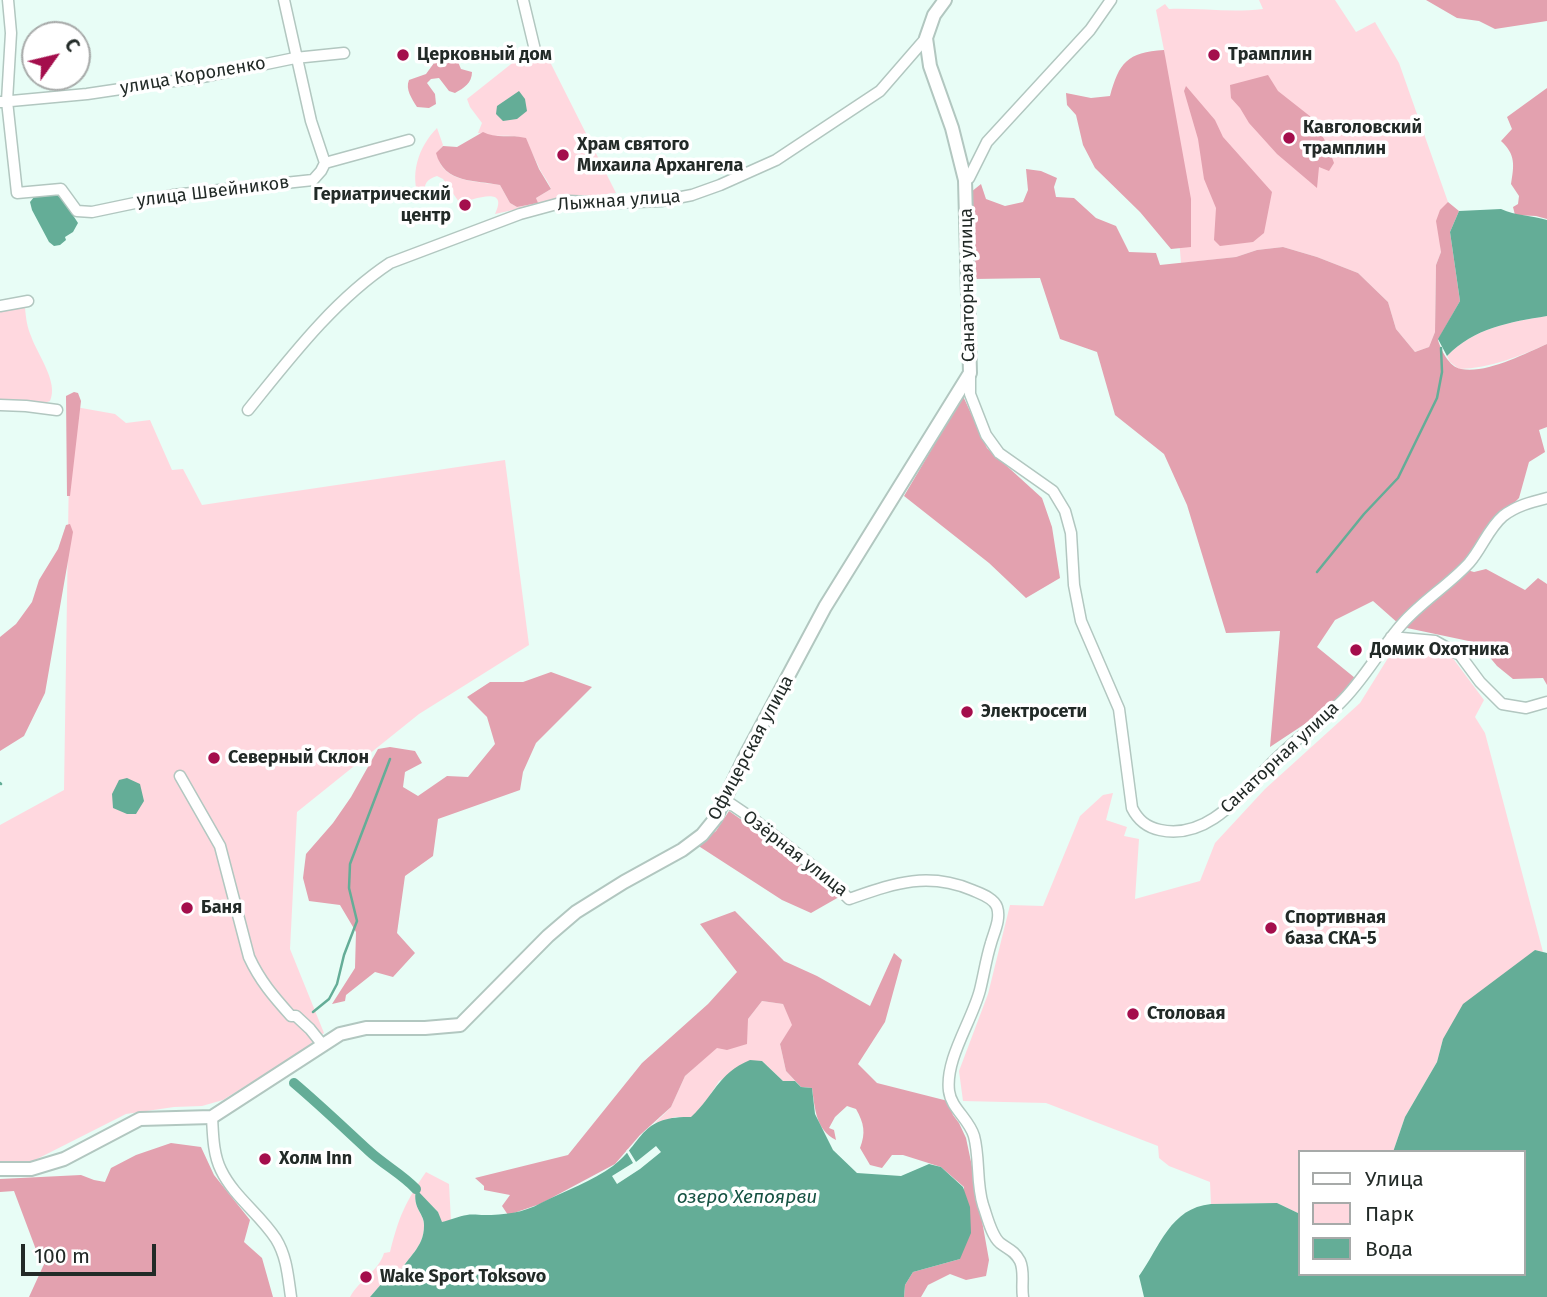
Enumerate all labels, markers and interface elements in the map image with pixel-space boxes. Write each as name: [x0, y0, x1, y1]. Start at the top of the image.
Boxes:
north arrow: [21, 21, 91, 91]
text: С: [60, 34, 85, 56]
place label: Церковный дом: [417, 44, 552, 66]
place label: Трамплин: [1228, 44, 1312, 66]
marker: Церковный дом: [395, 47, 411, 63]
marker: Трамплин: [1206, 47, 1222, 63]
street label: улица Короленко: [119, 53, 267, 99]
place label: Кавголовский трамплин: [1303, 117, 1422, 160]
marker: Кавголовский трамплин: [1281, 130, 1297, 146]
place label: Храм святого Михаила Архангела: [577, 134, 743, 176]
marker: Храм святого Михаила Архангела: [555, 147, 571, 163]
street label: улица Швейников: [135, 172, 291, 212]
place label: Гериатрический центр: [313, 184, 451, 227]
street label: Лыжная улица: [557, 186, 681, 216]
marker: Гериатрический центр: [457, 197, 473, 213]
street label: Санаторная улица: [956, 208, 980, 362]
place label: Домик Охотника: [1370, 639, 1509, 661]
marker: Домик Охотника: [1348, 642, 1364, 658]
street label: Офицерская улица: [704, 672, 798, 824]
street label: Санаторная улица: [1216, 698, 1344, 818]
place label: Электросети: [981, 701, 1087, 723]
marker: Электросети: [959, 704, 975, 720]
place label: Северный Склон: [228, 747, 369, 769]
marker: Северный Склон: [206, 750, 222, 766]
street label: Озёрная улица: [738, 806, 852, 902]
place label: Баня: [201, 897, 242, 919]
marker: Баня: [179, 900, 195, 916]
place label: Спортивная база СКА-5: [1285, 907, 1386, 950]
marker: Спортивная база СКА-5: [1263, 920, 1279, 936]
place label: Столовая: [1147, 1003, 1225, 1025]
marker: Столовая: [1125, 1006, 1141, 1022]
place label: Холм Inn: [279, 1148, 352, 1170]
legend: [1298, 1150, 1526, 1276]
marker: Холм Inn: [257, 1151, 273, 1167]
text: Улица: [1365, 1166, 1424, 1192]
water label: озеро Хепоярви: [677, 1187, 817, 1209]
text: Парк: [1365, 1201, 1414, 1227]
scale bar: [24, 1230, 159, 1274]
text: Вода: [1365, 1236, 1413, 1262]
text: 100 m: [34, 1243, 90, 1269]
place label: Wake Sport Toksovo: [380, 1266, 546, 1288]
marker: Wake Sport Toksovo: [358, 1269, 374, 1285]

